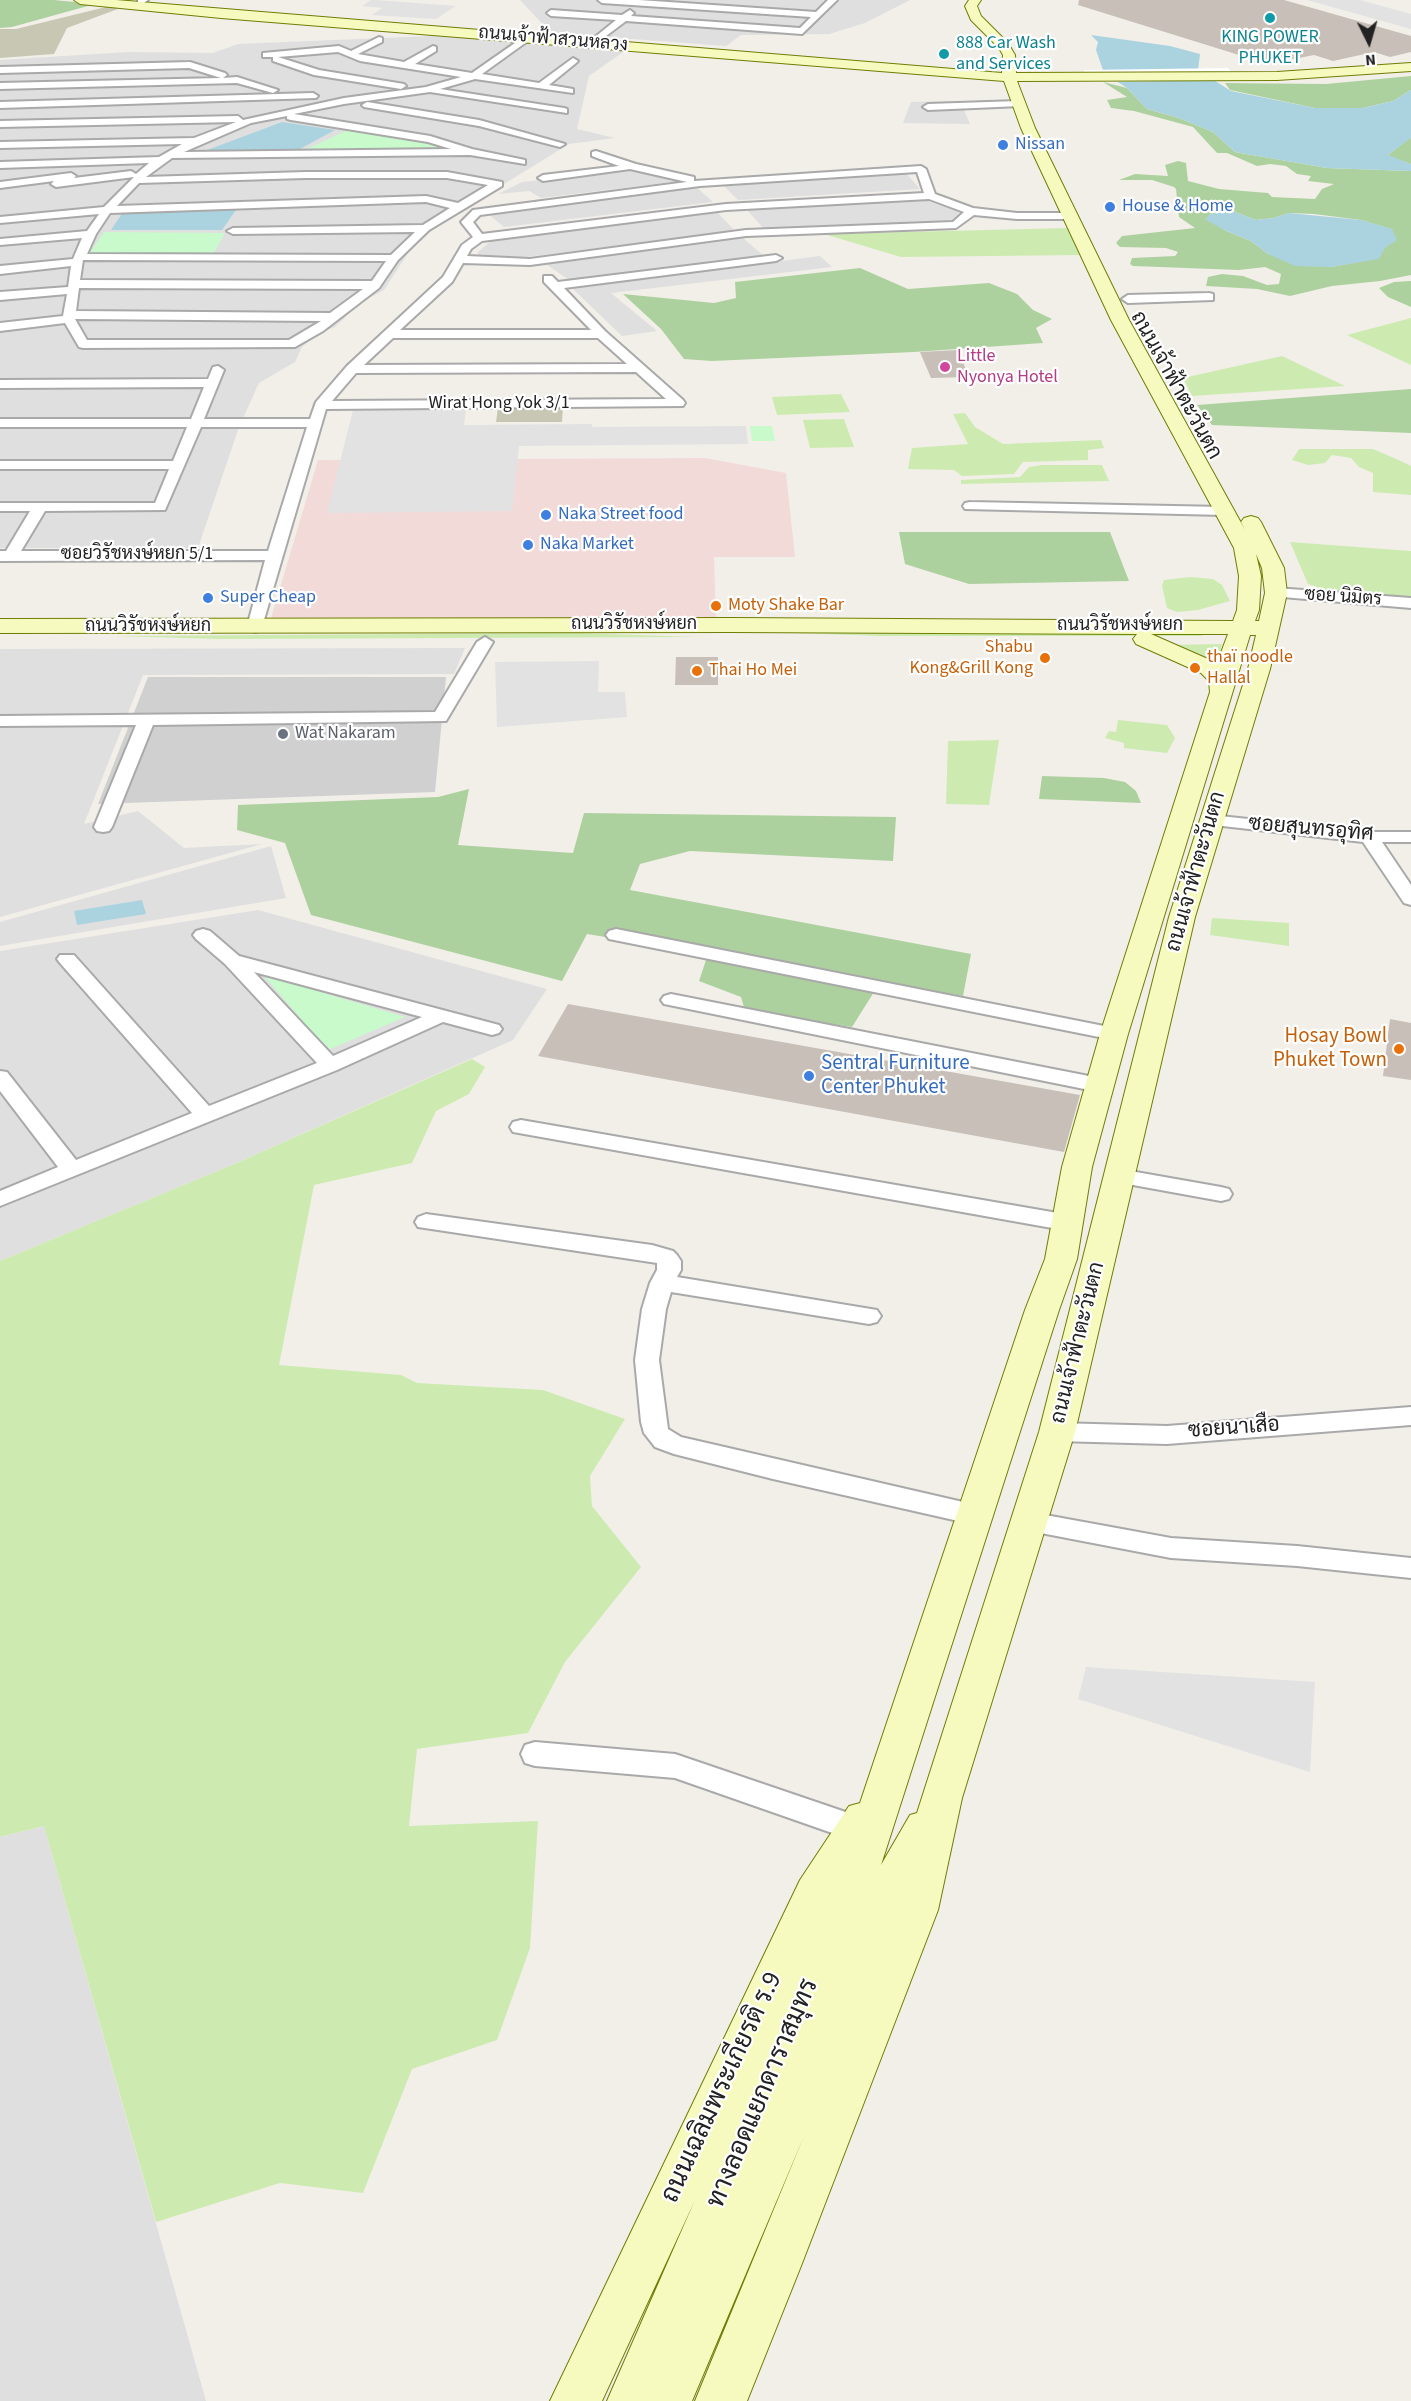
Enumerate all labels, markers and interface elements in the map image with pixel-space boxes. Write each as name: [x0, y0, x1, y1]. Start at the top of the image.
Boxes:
marker: KING POWER PHUKET: [1263, 11, 1277, 25]
north arrow: [1339, 12, 1399, 72]
street label: ถนนเจ้าฟ้าสวนหลวง: [477, 23, 629, 57]
place label: KING POWER PHUKET: [1221, 27, 1319, 70]
place label: 888 Car Wash and Services: [956, 33, 1056, 76]
marker: 888 Car Wash and Services: [937, 47, 951, 61]
text: N: [1364, 49, 1377, 71]
place label: Nissan: [1015, 134, 1065, 156]
marker: Nissan: [996, 138, 1010, 152]
place label: House & Home: [1122, 196, 1233, 218]
marker: House & Home: [1103, 200, 1117, 214]
street label: ถนนเจ้าฟ้าตะวันตก: [1124, 307, 1226, 465]
place label: Little Nyonya Hotel: [957, 346, 1058, 388]
marker: Little Nyonya Hotel: [938, 360, 952, 374]
street label: Wirat Hong Yok 3/1: [428, 393, 570, 415]
place label: Naka Street food: [558, 504, 683, 526]
marker: Naka Street food: [539, 508, 553, 522]
place label: Naka Market: [540, 534, 634, 556]
marker: Naka Market: [521, 538, 535, 552]
street label: ซอยวิรัชหงษ์หยก 5/1: [61, 544, 213, 566]
street label: ซอย นิมิตร: [1303, 585, 1383, 611]
place label: Super Cheap: [220, 587, 316, 609]
marker: Super Cheap: [201, 591, 215, 605]
place label: Moty Shake Bar: [728, 595, 844, 617]
marker: Moty Shake Bar: [709, 599, 723, 613]
street label: ถนนวิรัชหงษ์หยก: [571, 614, 697, 636]
street label: ถนนวิรัชหงษ์หยก: [1057, 615, 1183, 637]
street label: ถนนวิรัชหงษ์หยก: [85, 616, 211, 638]
place label: Shabu Kong&Grill Kong: [910, 637, 1033, 680]
place label: thaï noodle Hallal: [1207, 647, 1293, 690]
marker: Shabu Kong&Grill Kong: [1038, 651, 1052, 665]
place label: Thai Ho Mei: [709, 660, 797, 682]
marker: thaï noodle Hallal: [1188, 661, 1202, 675]
marker: Thai Ho Mei: [690, 664, 704, 678]
place label: Wat Nakaram: [295, 723, 396, 745]
marker: Wat Nakaram: [276, 727, 290, 741]
street label: ถนนเจ้าฟ้าตะวันตก: [1162, 789, 1232, 955]
street label: ซอยสุนทรอุทิศ: [1247, 812, 1375, 848]
place label: Hosay Bowl Phuket Town: [1273, 1024, 1387, 1074]
marker: Hosay Bowl Phuket Town: [1392, 1042, 1406, 1056]
place label: Sentral Furniture Center Phuket: [821, 1051, 970, 1101]
marker: Sentral Furniture Center Phuket: [802, 1069, 816, 1083]
street label: ถนนเจ้าฟ้าตะวันตก: [1047, 1260, 1111, 1426]
street label: ซอยนาเสือ: [1187, 1413, 1281, 1445]
street label: ถนนเฉลิมพระเกียรติ ร.9: [656, 1968, 790, 2208]
street label: ทางลอดแยกดาราสมุทร: [702, 1975, 826, 2213]

